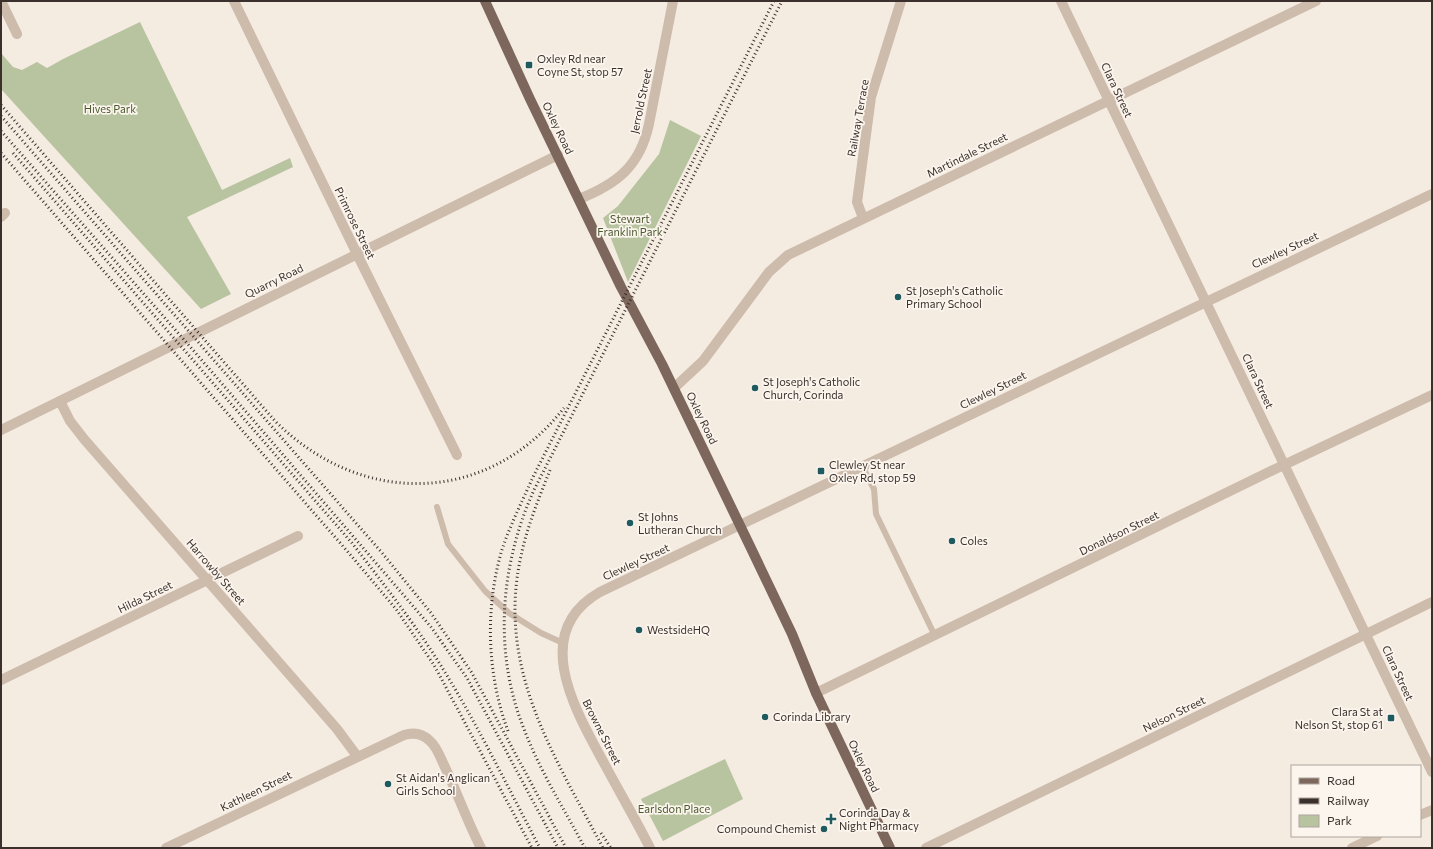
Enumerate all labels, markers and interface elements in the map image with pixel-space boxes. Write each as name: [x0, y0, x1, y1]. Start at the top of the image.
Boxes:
place label: Oxley Rd near Coyne St, stop 57: [537, 52, 623, 78]
marker: Oxley Rd near Coyne St, stop 57: [524, 60, 534, 70]
street label: Clara Street: [1099, 60, 1136, 120]
street label: Jerrold Street: [627, 67, 655, 135]
street label: Railway Terrace: [844, 78, 871, 158]
street label: Oxley Road: [540, 99, 577, 156]
park label: Hives Park: [84, 102, 136, 115]
street label: Martindale Street: [924, 129, 1010, 180]
street label: Primrose Street: [332, 185, 379, 261]
park label: Stewart Franklin Park: [597, 212, 663, 238]
street label: Clewley Street: [1249, 228, 1321, 271]
street label: Quarry Road: [243, 261, 305, 300]
place label: St Joseph's Catholic Primary School: [906, 284, 1003, 310]
marker: St Joseph's Catholic Primary School: [893, 292, 903, 302]
street label: Clara Street: [1240, 351, 1277, 411]
street label: Clewley Street: [958, 368, 1028, 411]
place label: St Joseph's Catholic Church, Corinda: [763, 375, 860, 401]
marker: St Joseph's Catholic Church, Corinda: [750, 383, 760, 393]
street label: Oxley Road: [684, 389, 721, 446]
place label: Clewley St near Oxley Rd, stop 59: [829, 458, 916, 484]
marker: Clewley St near Oxley Rd, stop 59: [816, 466, 826, 476]
street label: Donaldson Street: [1077, 507, 1161, 557]
place label: St Johns Lutheran Church: [638, 510, 721, 536]
marker: St Johns Lutheran Church: [625, 518, 635, 528]
place label: Coles: [960, 534, 988, 547]
street label: Harrowby Street: [184, 536, 249, 608]
marker: Coles: [947, 536, 957, 546]
street label: Clewley Street: [600, 540, 672, 583]
street label: Hilda Street: [115, 578, 175, 615]
place label: WestsideHQ: [647, 623, 710, 636]
marker: WestsideHQ: [634, 625, 644, 635]
street label: Clara Street: [1380, 643, 1417, 703]
street label: Nelson Street: [1140, 693, 1208, 734]
street label: Browne Street: [580, 697, 625, 767]
place label: Clara St at Nelson St, stop 61: [1295, 705, 1383, 731]
place label: Corinda Library: [773, 710, 851, 723]
marker: Corinda Library: [760, 712, 770, 722]
marker: Clara St at Nelson St, stop 61: [1386, 713, 1396, 723]
street label: Oxley Road: [846, 737, 883, 794]
legend: [1291, 765, 1421, 837]
street label: Kathleen Street: [218, 767, 294, 813]
place label: St Aidan's Anglican Girls School: [396, 771, 490, 797]
text: Road: [1327, 773, 1355, 787]
marker: St Aidan's Anglican Girls School: [383, 779, 393, 789]
text: Railway: [1327, 793, 1369, 807]
park label: Earlsdon Place: [638, 802, 710, 815]
place label: Corinda Day & Night Pharmacy: [839, 806, 919, 832]
text: Park: [1327, 813, 1353, 827]
marker: Corinda Day & Night Pharmacy: [826, 814, 836, 824]
place label: Compound Chemist: [717, 822, 816, 835]
marker: Compound Chemist: [819, 824, 829, 834]

